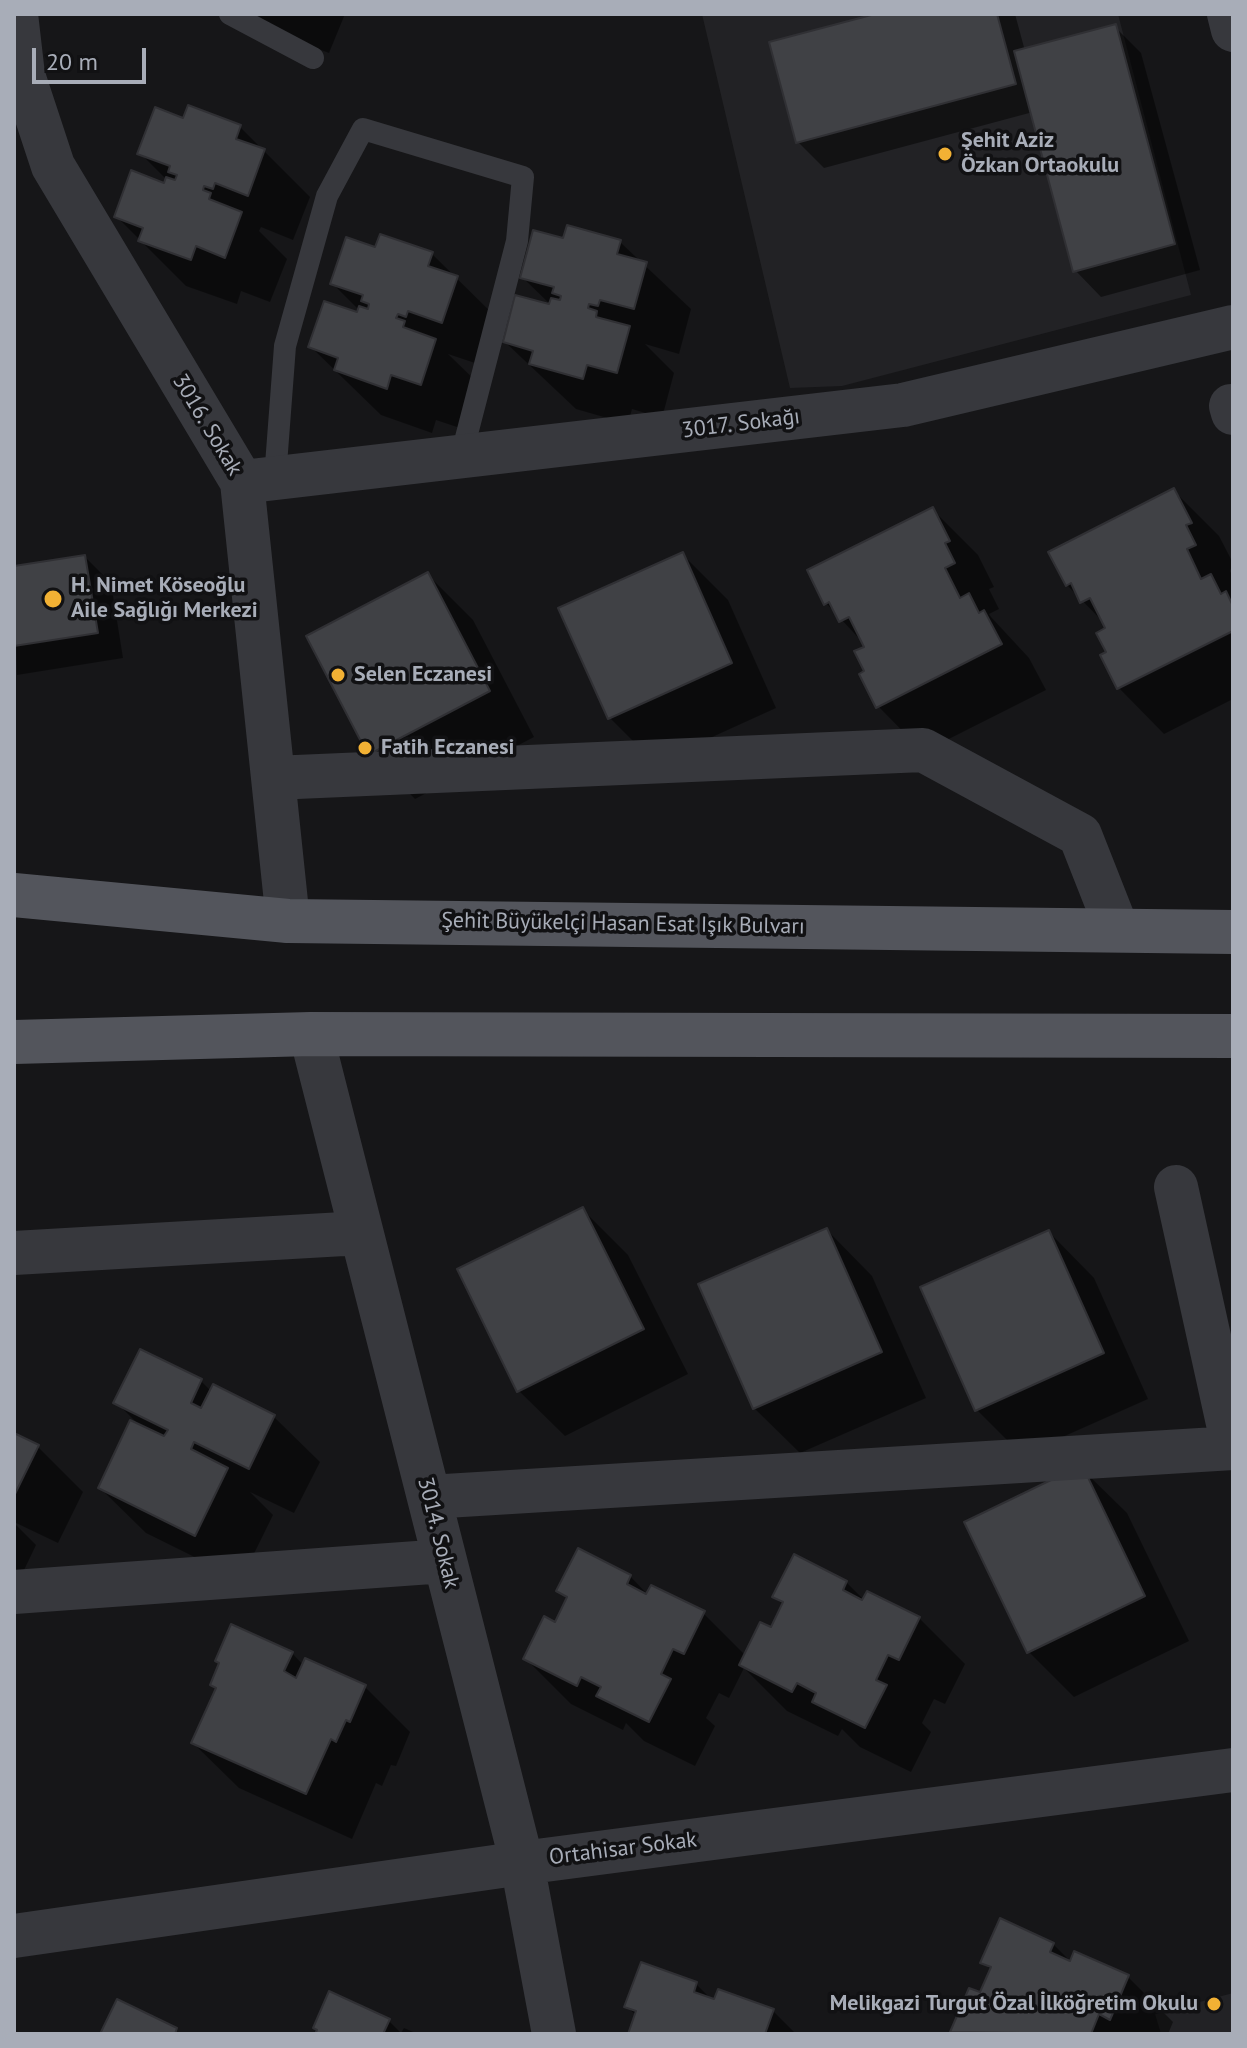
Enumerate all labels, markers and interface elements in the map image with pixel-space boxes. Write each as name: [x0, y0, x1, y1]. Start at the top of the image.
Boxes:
scale bar: [36, 32, 150, 82]
text: 20 m: [46, 46, 98, 77]
place label: Şehit Aziz Özkan Ortaokulu: [961, 128, 1119, 180]
marker: Şehit Aziz Özkan Ortaokulu: [936, 145, 954, 163]
street label: 3016. Sokak: [166, 369, 248, 481]
street label: 3017. Sokağı: [680, 404, 802, 444]
place label: H. Nimet Köseoğlu Aile Sağlığı Merkezi: [71, 573, 258, 624]
marker: H. Nimet Köseoğlu Aile Sağlığı Merkezi: [42, 588, 64, 610]
place label: Selen Eczanesi: [354, 662, 492, 688]
marker: Selen Eczanesi: [329, 666, 347, 684]
place label: Fatih Eczanesi: [381, 735, 514, 761]
marker: Fatih Eczanesi: [356, 739, 374, 757]
street label: Şehit Büyükelçi Hasan Esat Işık Bulvarı: [441, 908, 805, 940]
street label: 3014. Sokak: [411, 1474, 465, 1592]
street label: Ortahisar Sokak: [548, 1827, 698, 1871]
place label: Melikgazi Turgut Özal İlköğretim Okulu: [830, 1991, 1198, 2017]
marker: Melikgazi Turgut Özal İlköğretim Okulu: [1205, 1995, 1223, 2013]

